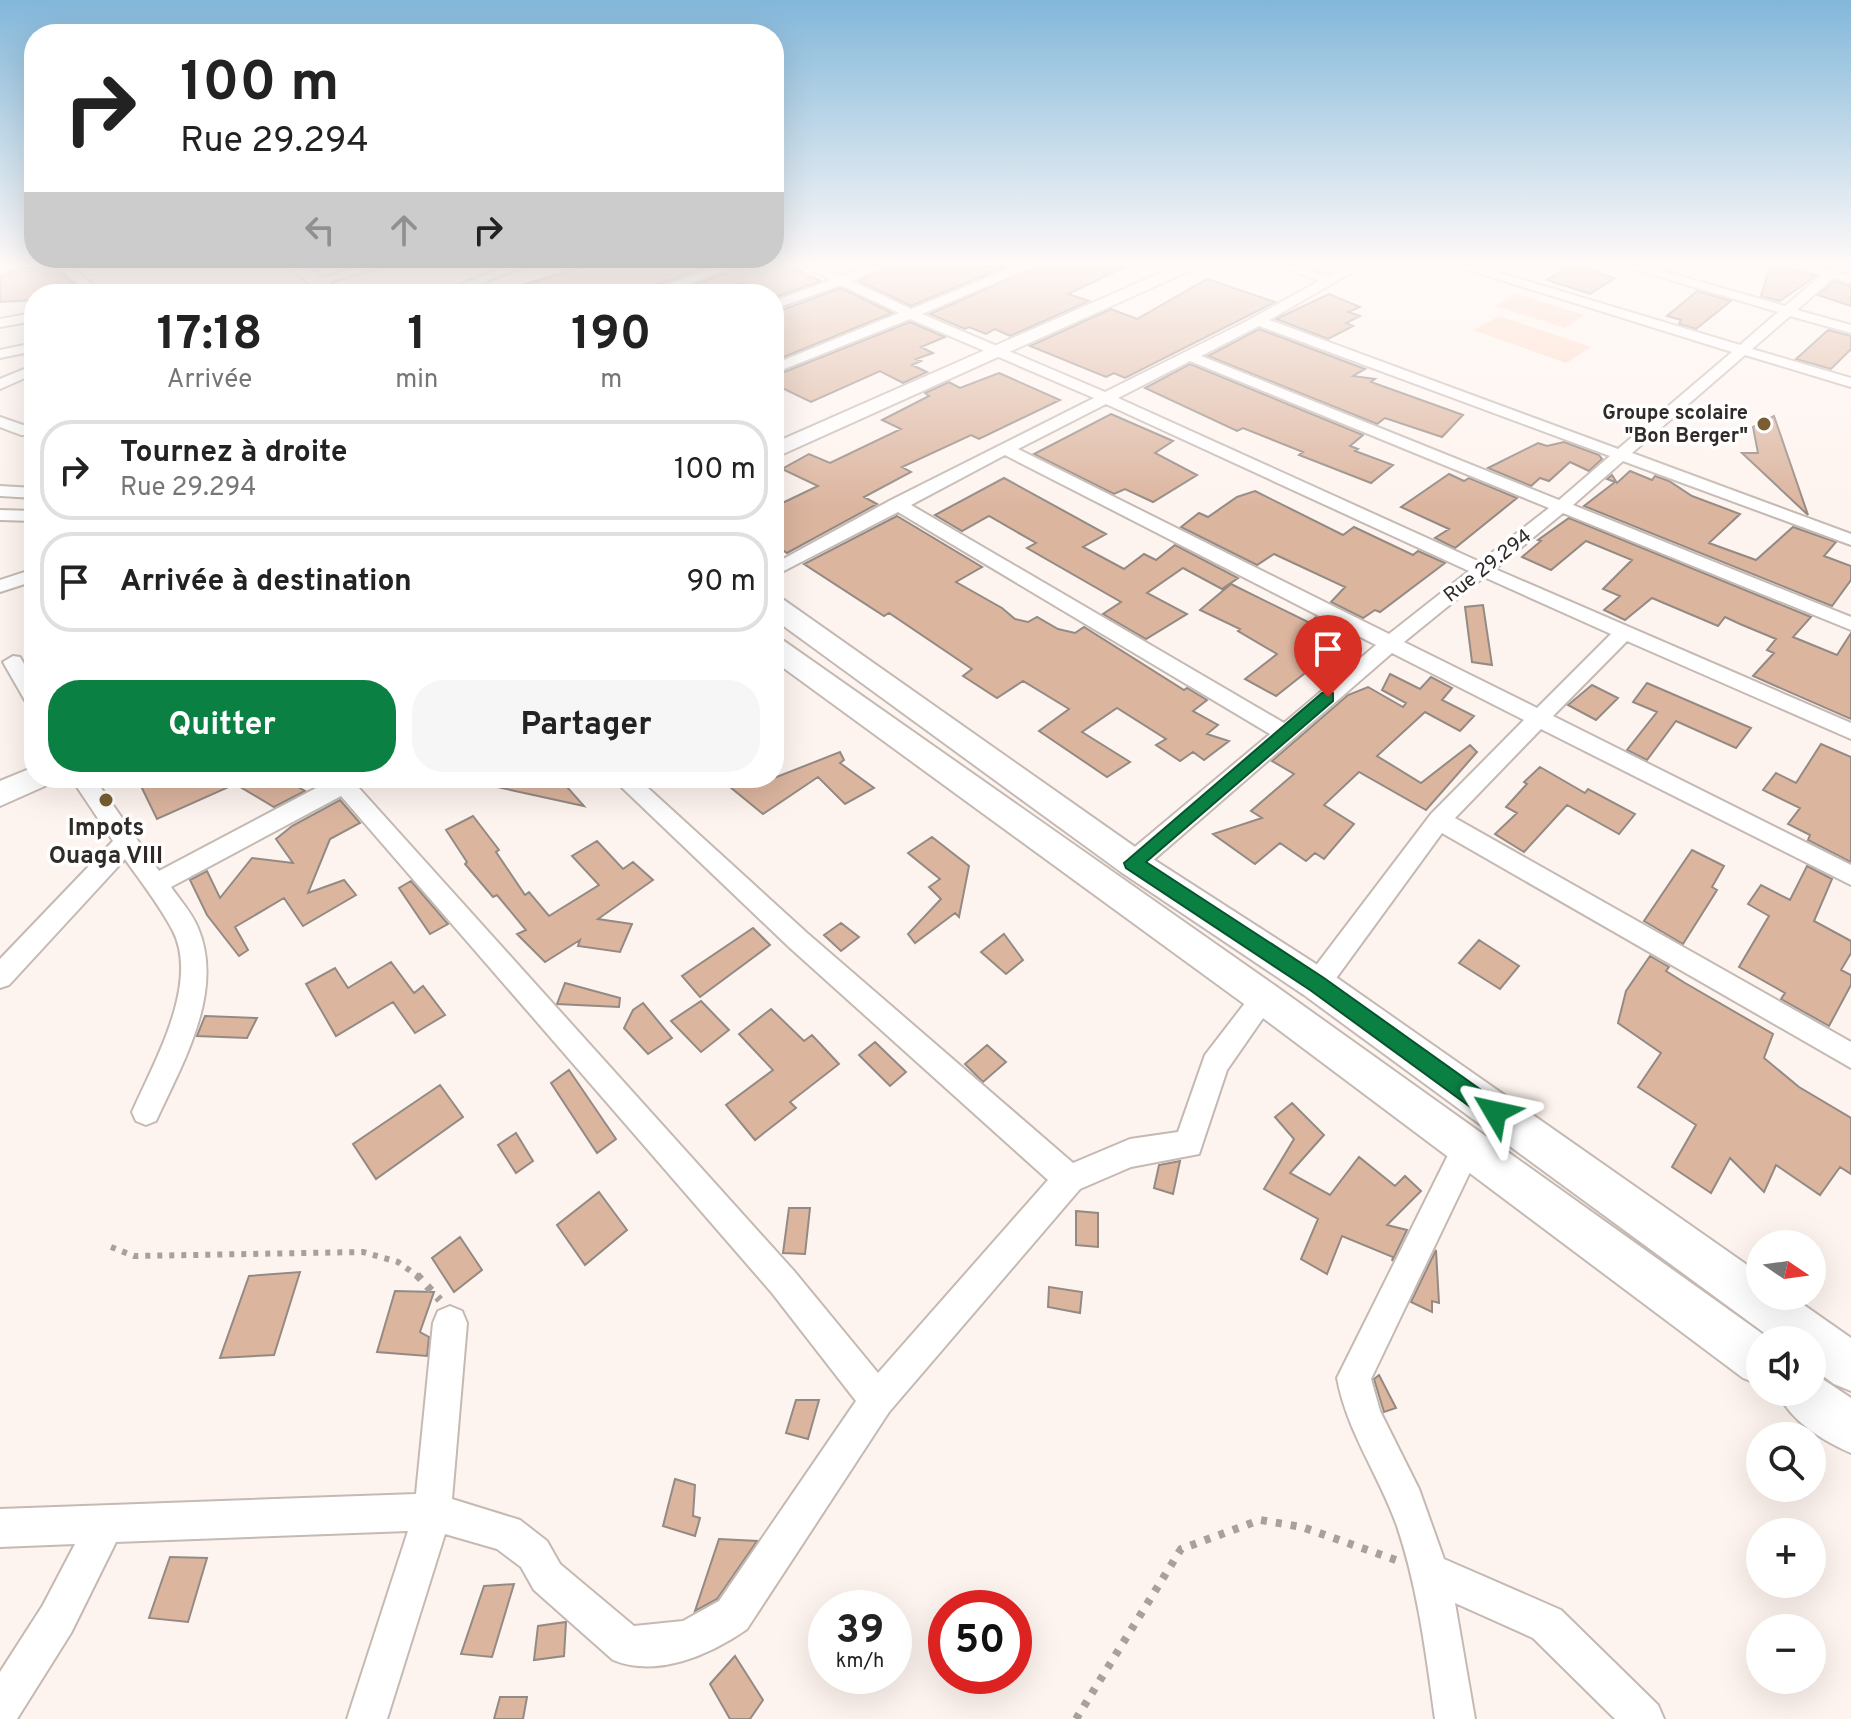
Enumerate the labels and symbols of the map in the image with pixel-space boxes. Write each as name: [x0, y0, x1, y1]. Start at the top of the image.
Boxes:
place label: Groupe scolaire "Bon Berger": [1602, 401, 1748, 450]
marker: Groupe scolaire "Bon Berger": [1755, 415, 1773, 433]
street label: Rue 29.294: [1439, 524, 1538, 609]
pin: [1294, 615, 1362, 697]
marker: Impots Ouaga VIII: [97, 791, 115, 809]
place label: Impots Ouaga VIII: [49, 814, 163, 872]
position arrow: [1453, 1070, 1537, 1154]
north arrow: [1746, 1230, 1826, 1310]
speed limit sign: 50: [928, 1590, 1032, 1694]

